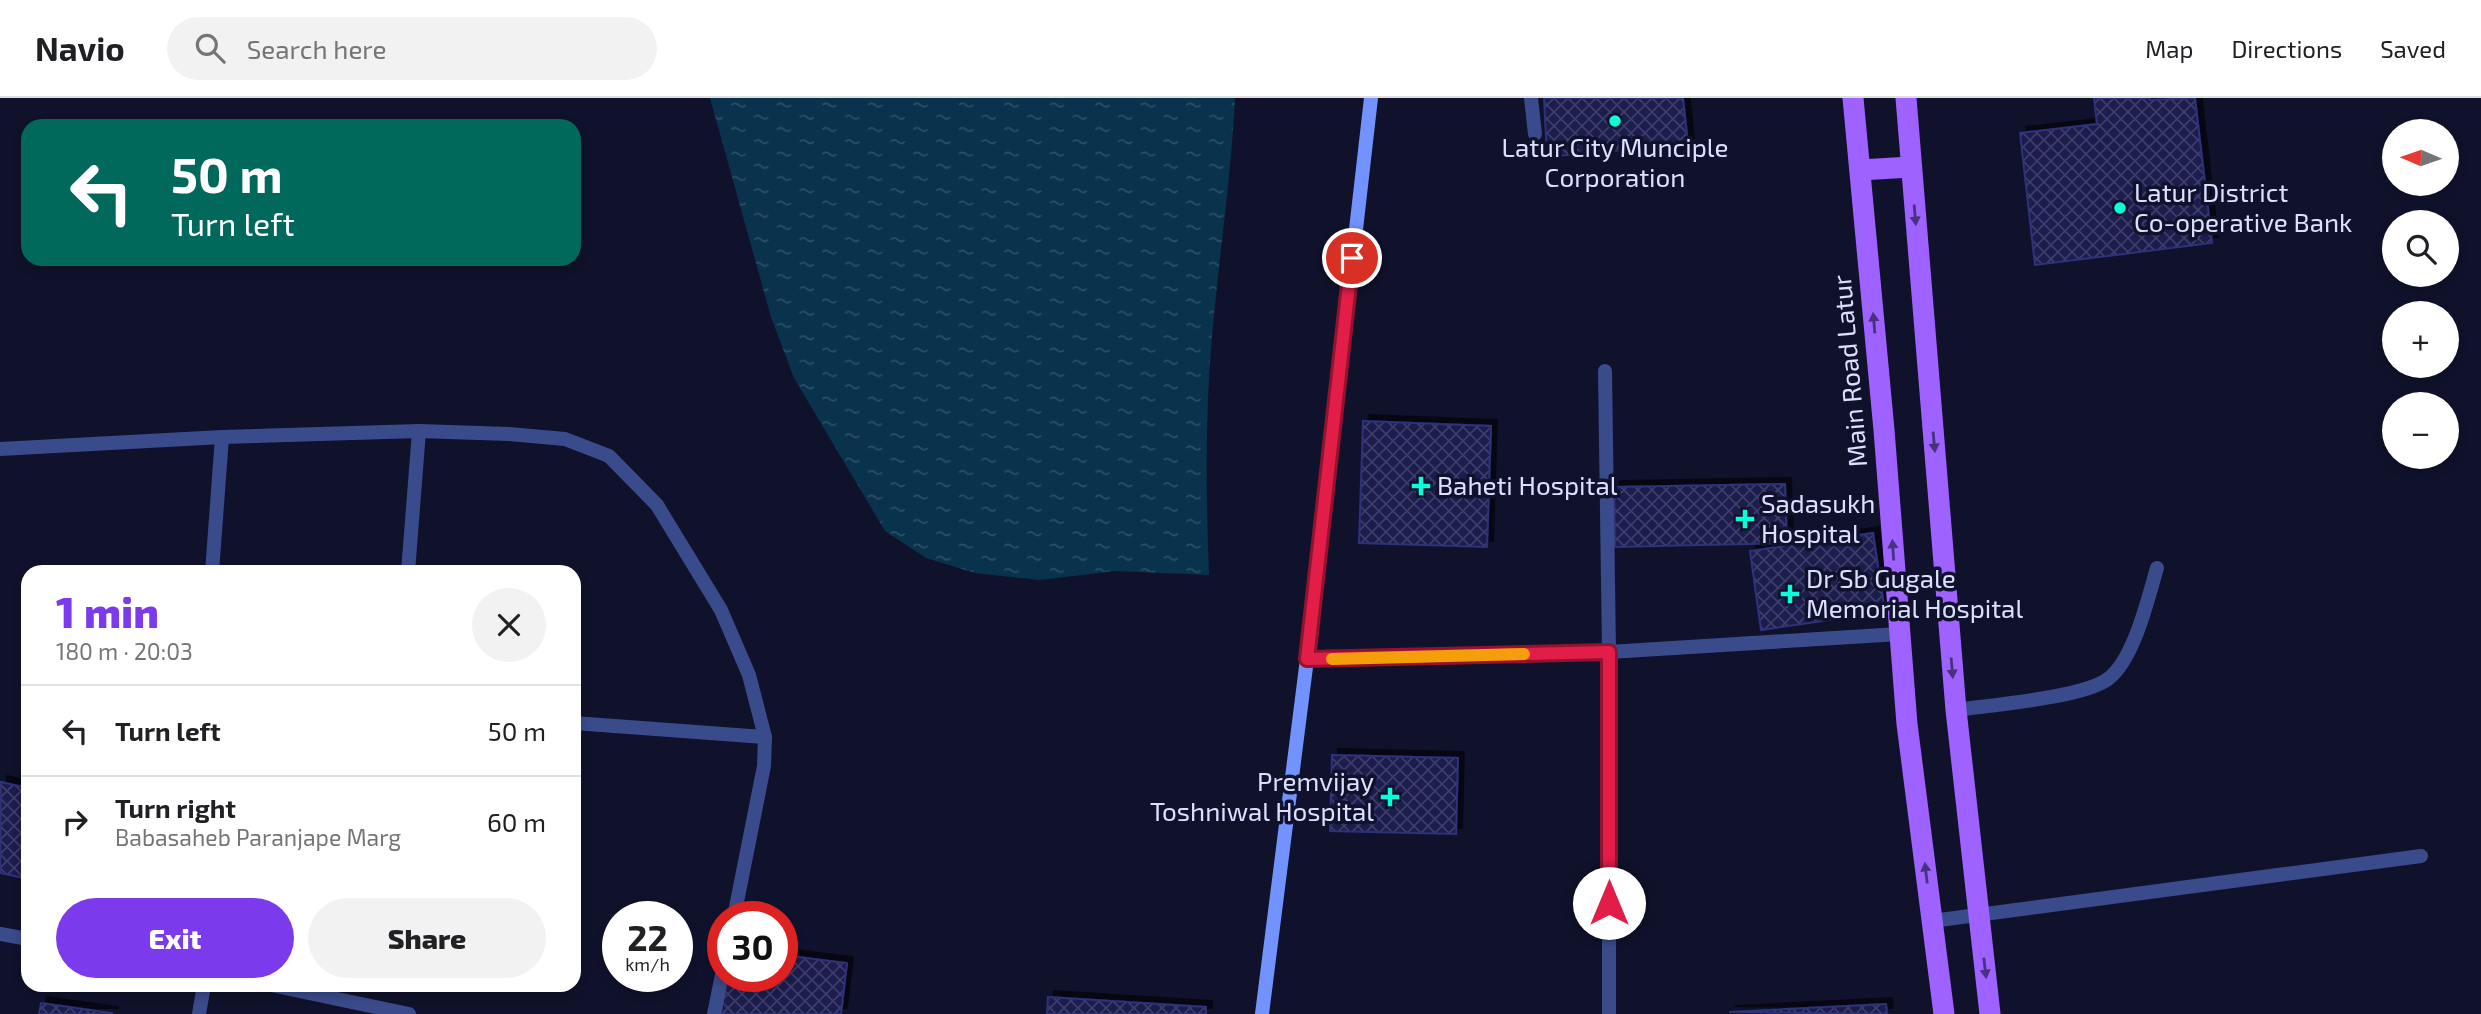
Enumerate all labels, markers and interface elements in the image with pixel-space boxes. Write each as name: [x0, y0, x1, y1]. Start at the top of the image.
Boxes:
search box: [167, 17, 657, 80]
text: Navio: [35, 28, 125, 68]
icon: search: [191, 29, 229, 67]
text: Search here: [247, 33, 386, 64]
text: Map: [2145, 34, 2193, 63]
text: Directions: [2231, 34, 2342, 63]
text: Saved: [2380, 34, 2446, 63]
marker: Latur City Munciple Corporation: [1607, 113, 1623, 129]
north arrow: [2382, 119, 2459, 196]
map controls: [2382, 119, 2459, 469]
place label: Latur City Munciple Corporation: [1502, 131, 1728, 192]
text: 50 m: [171, 144, 283, 203]
icon: left: [56, 147, 147, 238]
place label: Latur District Co-operative Bank: [2134, 176, 2352, 237]
marker: Latur District Co-operative Bank: [2112, 200, 2128, 216]
text: Turn left: [171, 204, 295, 242]
one-way arrow: [1910, 204, 1921, 226]
button: search: [2382, 210, 2459, 287]
pin: [1322, 228, 1382, 288]
icon: arrive: [1333, 239, 1371, 277]
street label: Main Road Latur: [1825, 274, 1872, 469]
button: +: [2382, 301, 2459, 378]
one-way arrow: [1868, 312, 1879, 334]
button: −: [2382, 392, 2459, 469]
one-way arrow: [1929, 431, 1940, 453]
place label: Baheti Hospital: [1437, 469, 1618, 500]
marker: Baheti Hospital: [1411, 476, 1431, 496]
place label: Sadasukh Hospital: [1761, 487, 1875, 548]
marker: Sadasukh Hospital: [1735, 509, 1755, 529]
one-way arrow: [1887, 539, 1898, 561]
place label: Dr Sb Gugale Memorial Hospital: [1806, 562, 2023, 623]
marker: Dr Sb Gugale Memorial Hospital: [1780, 584, 1800, 604]
text: 1 min: [56, 586, 159, 636]
button: close: [472, 588, 546, 662]
text: 180 m · 20:03: [56, 637, 193, 665]
one-way arrow: [1947, 658, 1958, 680]
icon: left: [56, 712, 94, 750]
text: Turn left: [115, 715, 221, 746]
text: 50 m: [488, 715, 546, 746]
place label: Premvijay Toshniwal Hospital: [1150, 765, 1374, 826]
marker: Premvijay Toshniwal Hospital: [1380, 787, 1400, 807]
text: Turn right: [115, 792, 236, 823]
icon: right: [56, 803, 94, 841]
text: 60 m: [487, 806, 546, 837]
text: Babasaheb Paranjape Marg: [115, 823, 401, 851]
one-way arrow: [1920, 862, 1931, 884]
position arrow: [1572, 866, 1646, 940]
button: Exit: [56, 898, 294, 978]
button: Share: [308, 898, 546, 978]
speed limit sign: 30: [707, 901, 798, 992]
text: 22: [627, 916, 668, 958]
text: km/h: [625, 953, 670, 975]
one-way arrow: [1979, 957, 1990, 979]

